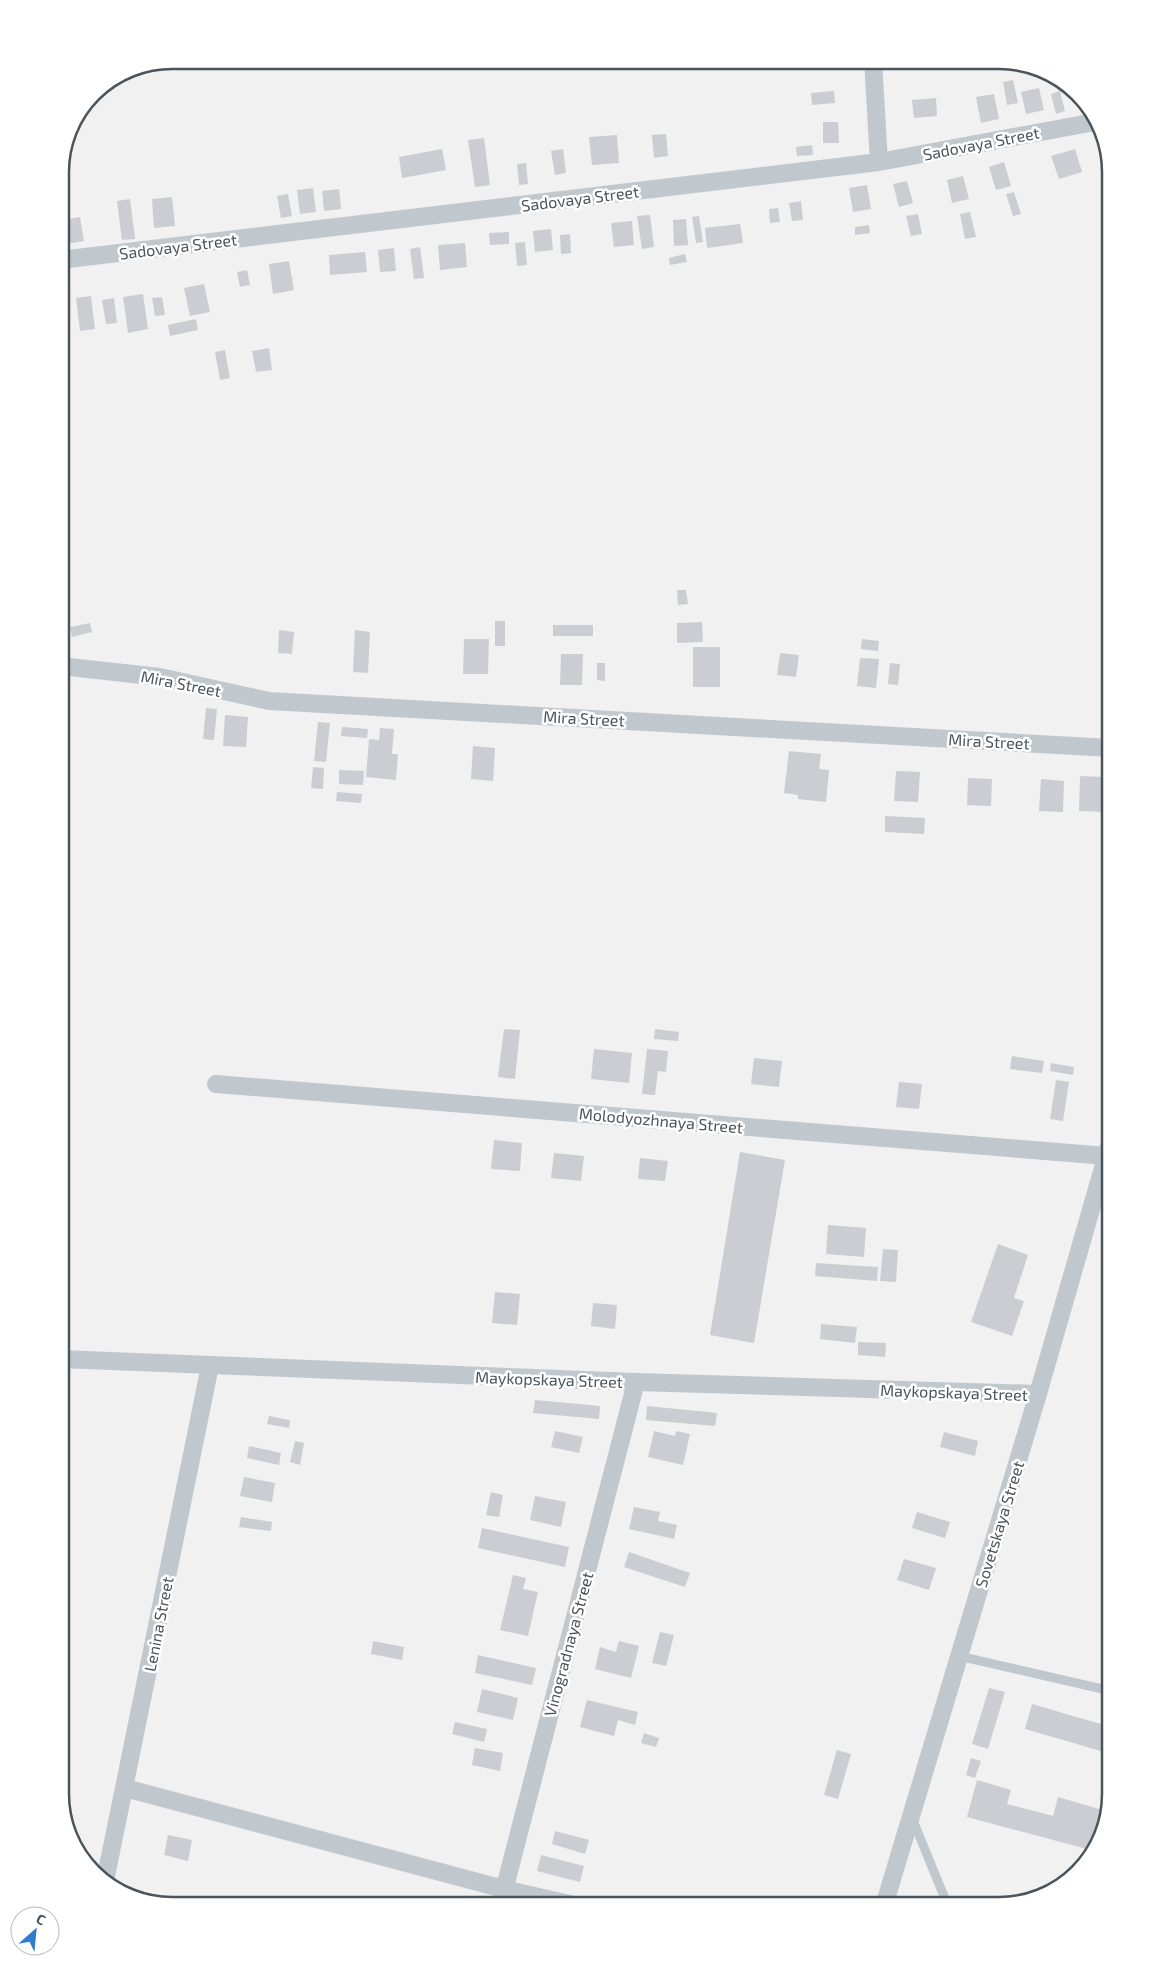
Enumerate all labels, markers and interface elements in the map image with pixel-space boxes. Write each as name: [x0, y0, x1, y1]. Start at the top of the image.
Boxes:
street label: Sadovaya Street: [921, 122, 1041, 164]
street label: Sadovaya Street: [520, 181, 640, 215]
street label: Sadovaya Street: [118, 229, 238, 263]
street label: Mira Street: [139, 666, 223, 700]
street label: Mira Street: [543, 706, 625, 730]
street label: Mira Street: [948, 729, 1030, 753]
street label: Molodyozhnaya Street: [578, 1103, 744, 1137]
street label: Maykopskaya Street: [475, 1367, 623, 1391]
street label: Maykopskaya Street: [880, 1380, 1028, 1404]
street label: Sovetskaya Street: [971, 1458, 1027, 1590]
street label: Vinogradnaya Street: [540, 1570, 596, 1718]
street label: Lenina Street: [139, 1575, 177, 1673]
north arrow: [10, 1906, 60, 1956]
text: С: [34, 1910, 49, 1928]

